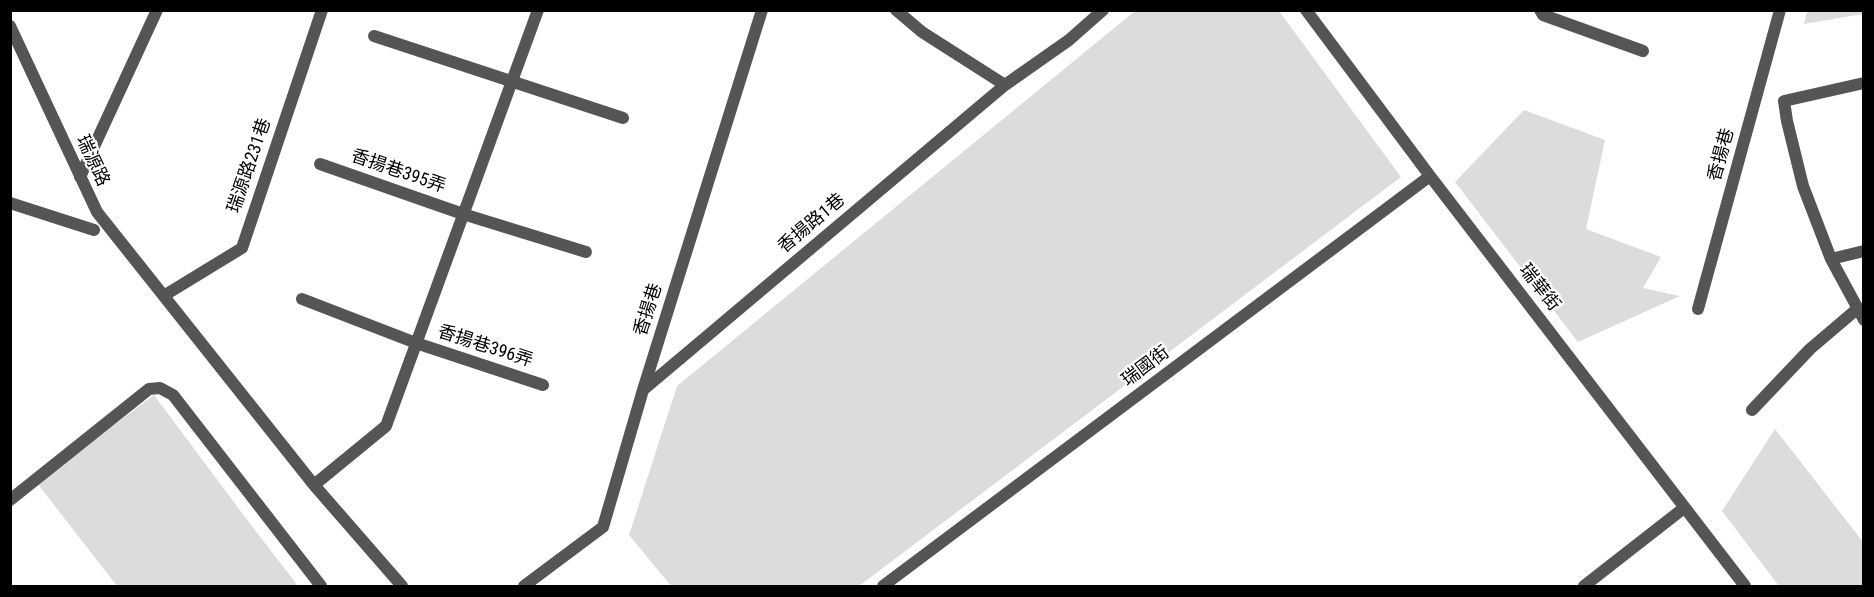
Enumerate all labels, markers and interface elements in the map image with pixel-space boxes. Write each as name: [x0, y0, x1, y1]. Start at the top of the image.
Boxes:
street label: 瑞源路231巷: [224, 116, 276, 216]
street label: 香揚巷: [1705, 126, 1739, 184]
street label: 瑞源路: [71, 132, 113, 190]
street label: 香揚巷395弄: [348, 146, 448, 198]
street label: 香揚路1巷: [774, 190, 850, 258]
street label: 瑞華街: [1514, 260, 1564, 316]
street label: 香揚巷: [630, 281, 668, 339]
street label: 香揚巷396弄: [435, 321, 535, 373]
street label: 瑞國街: [1118, 342, 1174, 392]

